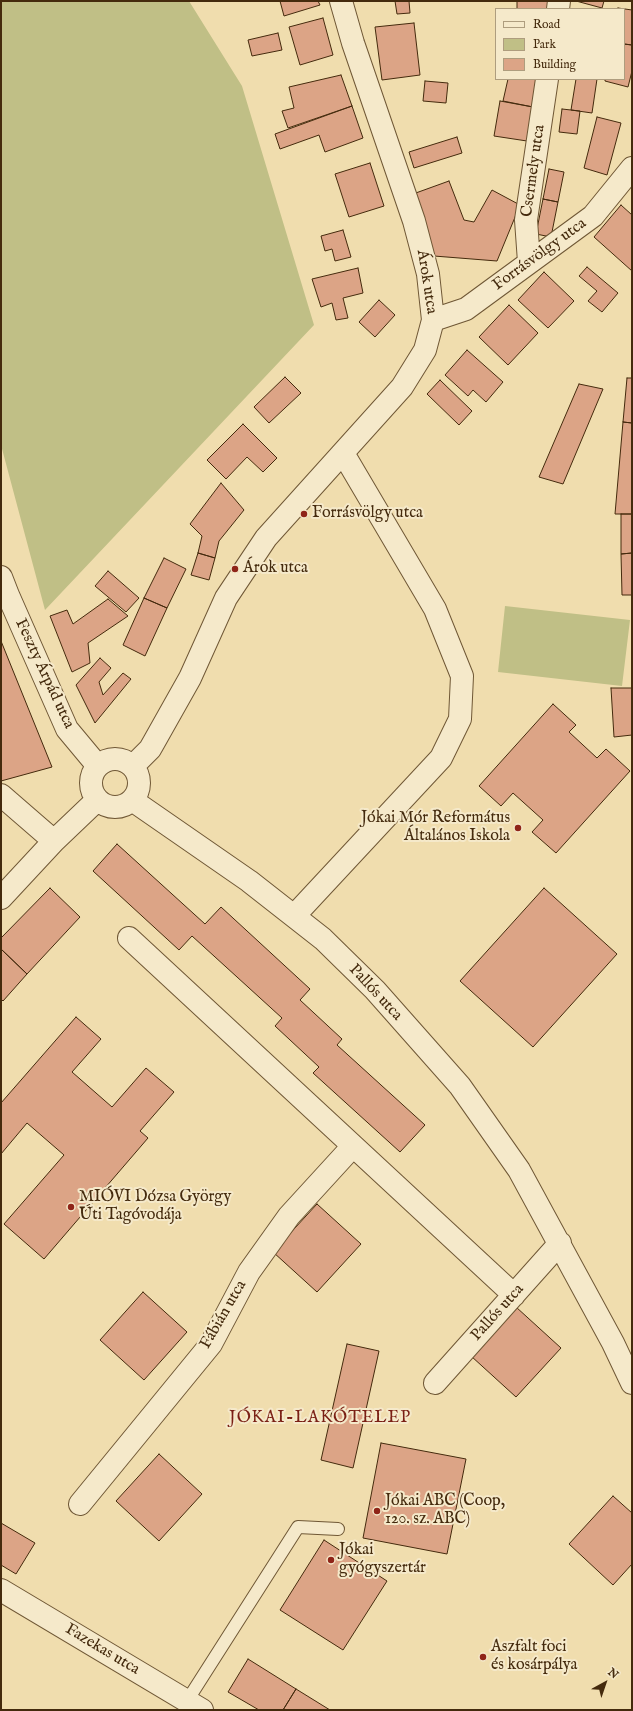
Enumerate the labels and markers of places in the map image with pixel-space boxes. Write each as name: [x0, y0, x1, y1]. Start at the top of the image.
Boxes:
place label: Forrásvölgy utca: [312, 504, 423, 524]
marker: Forrásvölgy utca: [299, 509, 309, 519]
place label: Árok utca: [243, 559, 308, 579]
marker: Árok utca: [230, 564, 240, 574]
place label: Jókai Mór Református Általános Iskola: [361, 809, 510, 847]
marker: Jókai Mór Református Általános Iskola: [513, 823, 523, 833]
place label: MIÓVI Dózsa György Úti Tagóvodája: [79, 1188, 231, 1226]
marker: MIÓVI Dózsa György Úti Tagóvodája: [66, 1202, 76, 1212]
place label: Jókai ABC (Coop, 120. sz. ABC): [385, 1492, 505, 1530]
marker: Jókai ABC (Coop, 120. sz. ABC): [372, 1506, 382, 1516]
place label: Jókai gyógyszertár: [339, 1541, 426, 1579]
marker: Jókai gyógyszertár: [326, 1555, 336, 1565]
place label: Aszfalt foci és kosárpálya: [491, 1638, 577, 1676]
marker: Aszfalt foci és kosárpálya: [478, 1652, 488, 1662]

